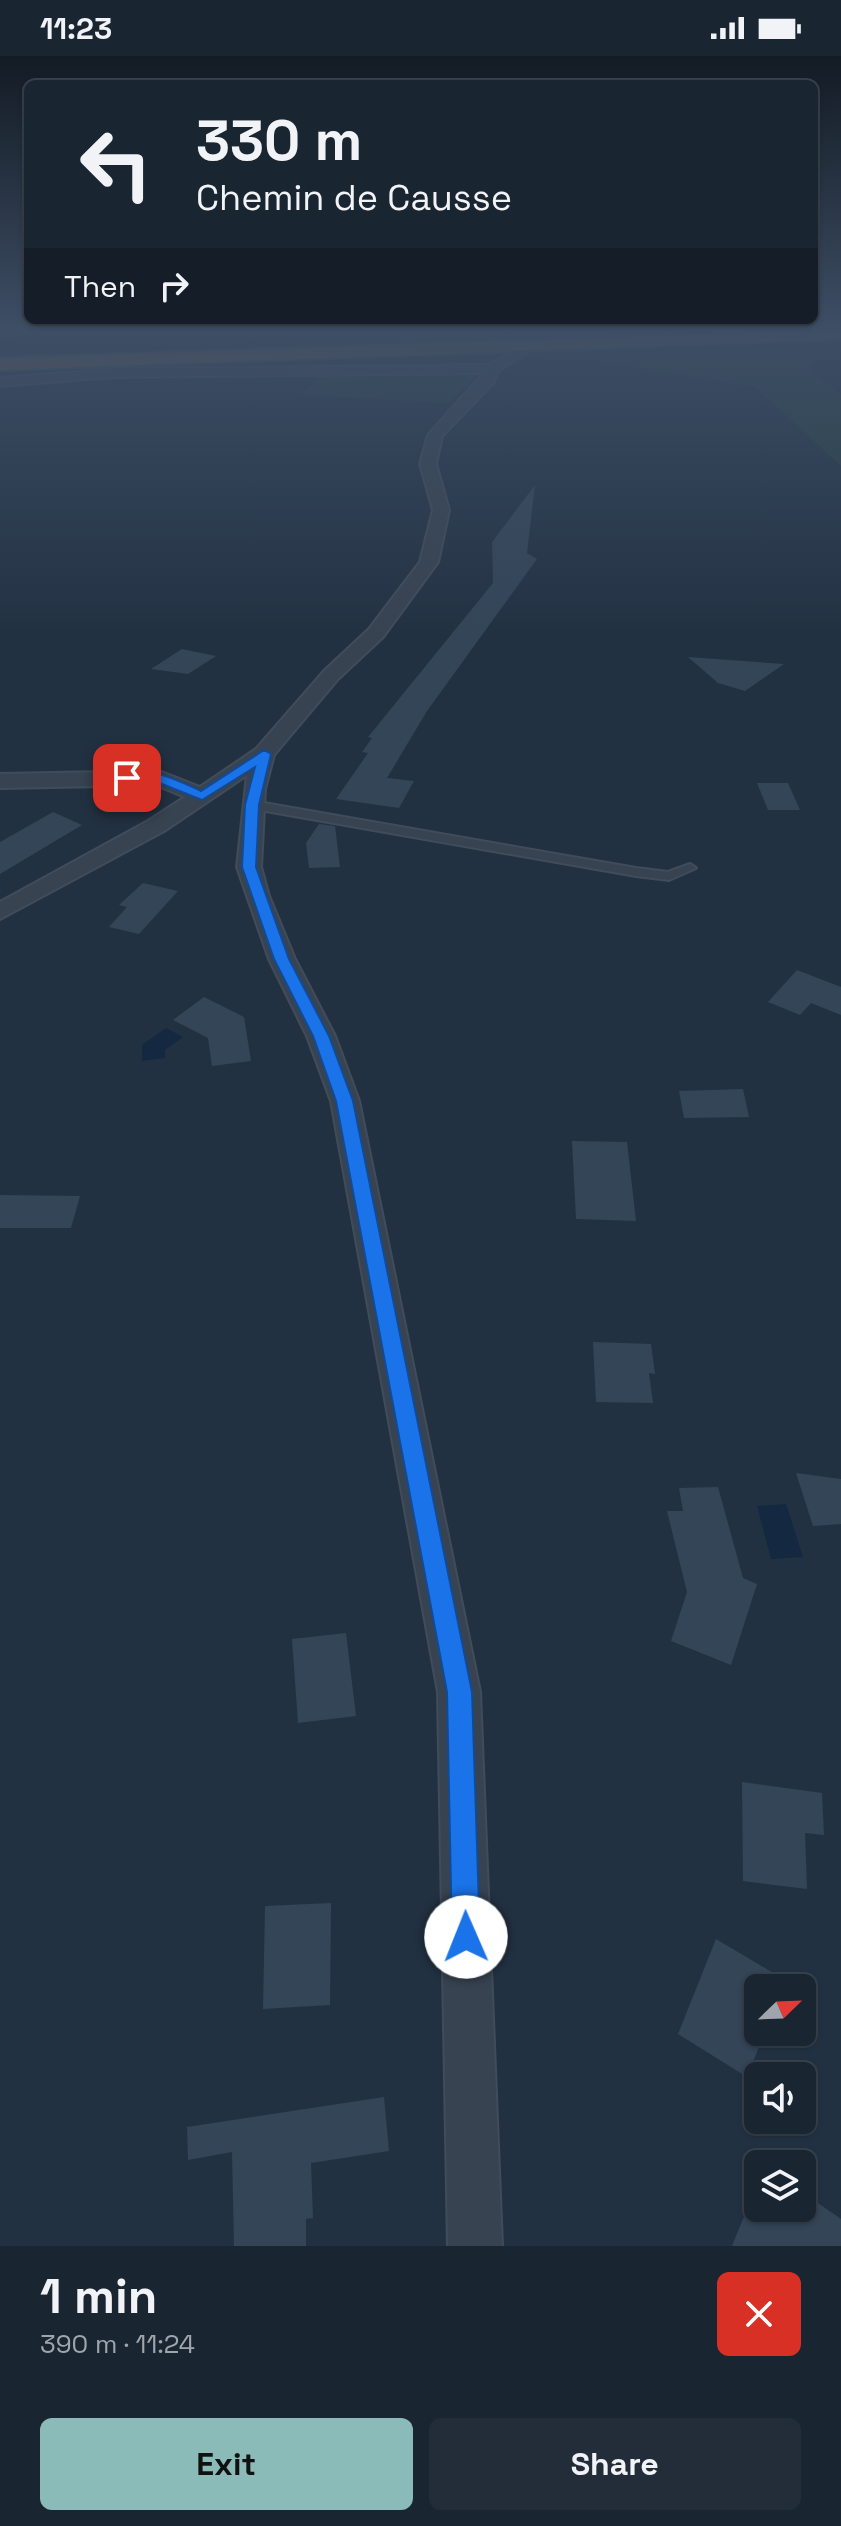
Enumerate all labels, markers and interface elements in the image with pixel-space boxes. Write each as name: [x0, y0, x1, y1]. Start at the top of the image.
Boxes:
text: 11:23: [40, 9, 112, 48]
text: 330 m: [196, 105, 362, 176]
icon: left: [64, 112, 168, 216]
text: Chemin de Causse: [196, 175, 512, 221]
icon: right: [152, 264, 196, 308]
text: Then: [64, 267, 136, 306]
pin: [93, 744, 161, 812]
icon: arrive: [105, 756, 149, 800]
position arrow: [424, 1895, 508, 1979]
north arrow: [744, 1974, 816, 2046]
map controls: [744, 1974, 816, 2222]
button: sound: [744, 2062, 816, 2134]
button: layers: [744, 2150, 816, 2222]
text: 1 min: [40, 2266, 157, 2327]
button: close: [717, 2272, 801, 2356]
text: 390 m · 11:24: [40, 2327, 195, 2361]
button: Exit: [40, 2418, 413, 2510]
button: Share: [429, 2418, 801, 2510]

